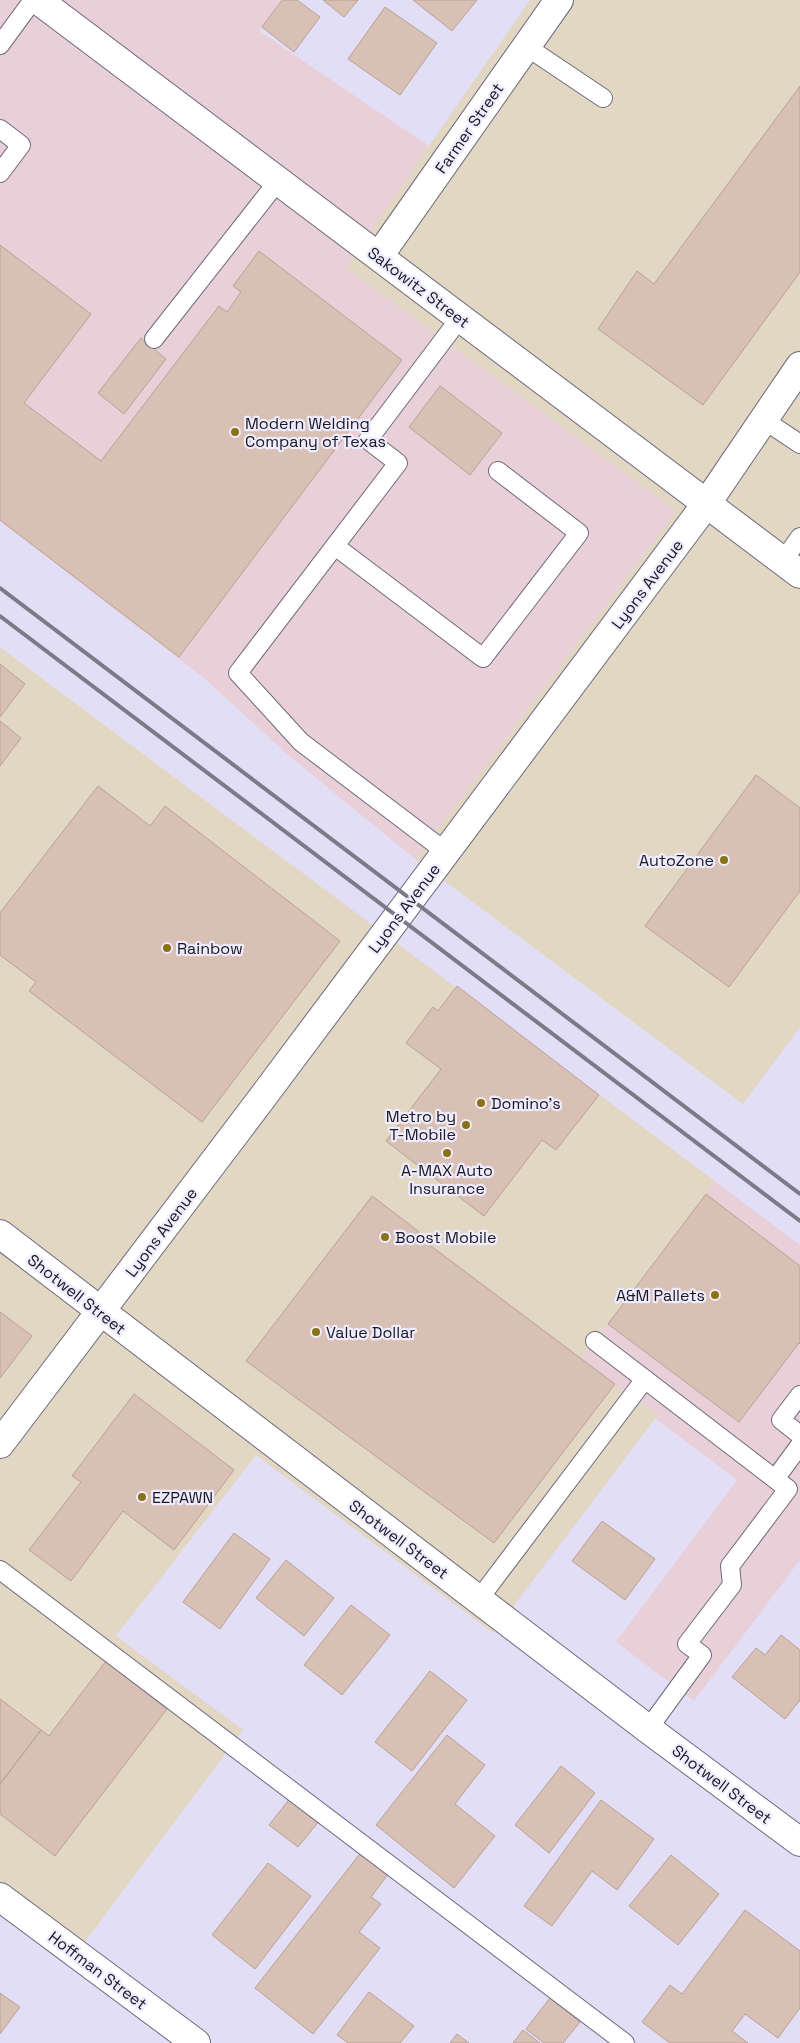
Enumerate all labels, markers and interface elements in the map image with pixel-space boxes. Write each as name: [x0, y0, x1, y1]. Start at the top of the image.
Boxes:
street label: Farmer Street: [430, 79, 508, 178]
street label: Sakowitz Street: [364, 242, 474, 333]
place label: Modern Welding Company of Texas: [245, 413, 386, 452]
marker: Modern Welding Company of Texas: [229, 426, 241, 438]
street label: Lyons Avenue: [607, 535, 688, 633]
place label: AutoZone: [639, 850, 714, 871]
marker: AutoZone: [718, 854, 730, 866]
street label: Lyons Avenue: [364, 859, 445, 957]
place label: Rainbow: [177, 938, 243, 959]
marker: Rainbow: [161, 942, 173, 954]
place label: Domino's: [491, 1093, 561, 1114]
marker: Domino's: [475, 1097, 487, 1109]
place label: Metro by T-Mobile: [386, 1106, 456, 1145]
marker: Metro by T-Mobile: [460, 1119, 472, 1131]
marker: A-MAX Auto Insurance: [441, 1147, 453, 1159]
place label: A-MAX Auto Insurance: [401, 1160, 493, 1199]
street label: Lyons Avenue: [121, 1183, 202, 1281]
place label: Boost Mobile: [395, 1227, 496, 1248]
marker: Boost Mobile: [379, 1231, 391, 1243]
street label: Shotwell Street: [23, 1249, 130, 1339]
place label: A&M Pallets: [616, 1285, 705, 1306]
marker: A&M Pallets: [709, 1289, 721, 1301]
place label: Value Dollar: [326, 1322, 415, 1343]
marker: Value Dollar: [310, 1326, 322, 1338]
place label: EZPAWN: [152, 1487, 213, 1508]
marker: EZPAWN: [136, 1491, 148, 1503]
street label: Shotwell Street: [345, 1495, 453, 1584]
street label: Shotwell Street: [668, 1740, 776, 1829]
street label: Hoffman Street: [44, 1926, 151, 2014]

